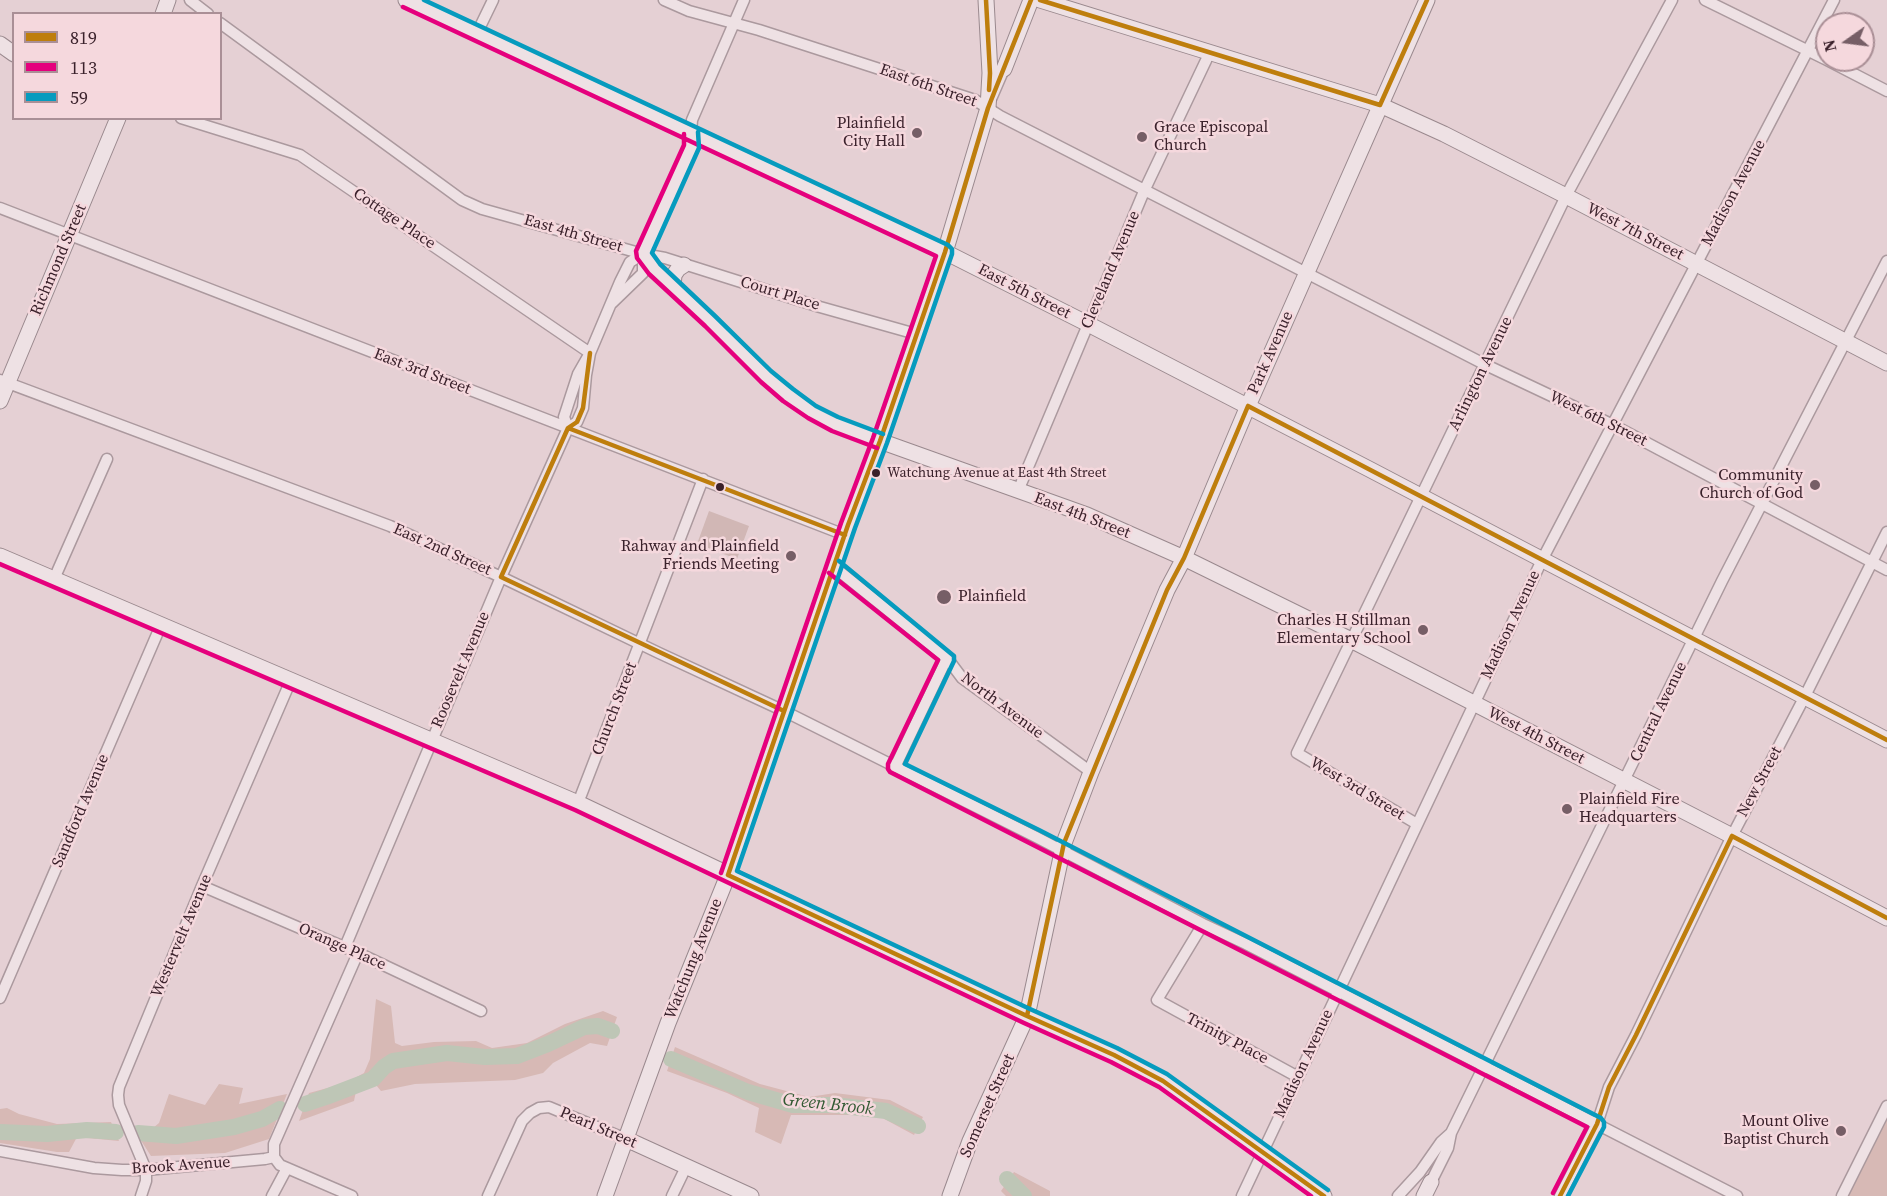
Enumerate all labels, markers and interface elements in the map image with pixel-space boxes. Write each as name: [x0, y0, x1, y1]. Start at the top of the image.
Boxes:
legend: [12, 12, 222, 120]
north arrow: [1815, 12, 1875, 72]
text: 819: [70, 25, 97, 50]
text: N: [1817, 38, 1842, 54]
text: 113: [70, 55, 97, 80]
street label: East 6th Street: [877, 60, 979, 112]
text: 59: [70, 85, 88, 110]
place label: Plainfield City Hall: [837, 114, 905, 152]
place label: Grace Episcopal Church: [1154, 118, 1268, 156]
marker: Plainfield City Hall: [910, 126, 924, 140]
marker: Grace Episcopal Church: [1135, 130, 1149, 144]
street label: Madison Avenue: [1698, 136, 1770, 250]
street label: Cottage Place: [349, 184, 439, 254]
street label: West 7th Street: [1583, 199, 1687, 265]
street label: Richmond Street: [27, 201, 91, 319]
street label: Cleveland Avenue: [1077, 208, 1145, 332]
street label: East 4th Street: [522, 211, 624, 257]
street label: East 5th Street: [974, 260, 1074, 324]
street label: Court Place: [738, 273, 822, 315]
street label: Park Avenue: [1244, 308, 1298, 398]
street label: Arlington Avenue: [1445, 314, 1517, 434]
street label: East 3rd Street: [371, 345, 473, 399]
street label: West 6th Street: [1546, 387, 1650, 451]
place label: Watchung Avenue at East 4th Street: [887, 465, 1106, 481]
place label: Community Church of God: [1700, 466, 1803, 504]
marker: Watchung Avenue at East 4th Street: [870, 467, 882, 479]
marker: Community Church of God: [1808, 478, 1822, 492]
unlabelled marker: [714, 481, 726, 493]
street label: East 4th Street: [1031, 489, 1133, 543]
street label: East 2nd Street: [390, 520, 494, 580]
place label: Rahway and Plainfield Friends Meeting: [621, 537, 779, 575]
marker: Rahway and Plainfield Friends Meeting: [784, 549, 798, 563]
street label: Madison Avenue: [1477, 568, 1545, 682]
place label: Plainfield: [958, 587, 1026, 607]
marker: Plainfield: [935, 588, 953, 606]
street label: Roosevelt Avenue: [428, 609, 494, 731]
place label: Charles H Stillman Elementary School: [1277, 611, 1411, 649]
marker: Charles H Stillman Elementary School: [1416, 623, 1430, 637]
street label: Central Avenue: [1627, 659, 1691, 765]
street label: Church Street: [588, 660, 642, 758]
street label: North Avenue: [957, 669, 1047, 743]
street label: West 4th Street: [1484, 703, 1588, 769]
street label: New Street: [1733, 744, 1787, 820]
street label: Sandford Avenue: [48, 751, 114, 871]
street label: West 3rd Street: [1306, 753, 1408, 825]
place label: Plainfield Fire Headquarters: [1579, 790, 1680, 828]
marker: Plainfield Fire Headquarters: [1560, 802, 1574, 816]
street label: Westervelt Avenue: [147, 872, 217, 1000]
street label: Watchung Avenue: [661, 896, 727, 1022]
street label: Orange Place: [295, 919, 389, 975]
street label: Madison Avenue: [1270, 1007, 1338, 1121]
street label: Trinity Place: [1183, 1009, 1271, 1069]
street label: Somerset Street: [957, 1051, 1019, 1161]
water label: Green Brook: [782, 1090, 874, 1120]
street label: Pearl Street: [557, 1103, 639, 1153]
place label: Mount Olive Baptist Church: [1723, 1112, 1829, 1150]
marker: Mount Olive Baptist Church: [1834, 1124, 1848, 1138]
street label: Brook Avenue: [131, 1153, 231, 1179]

